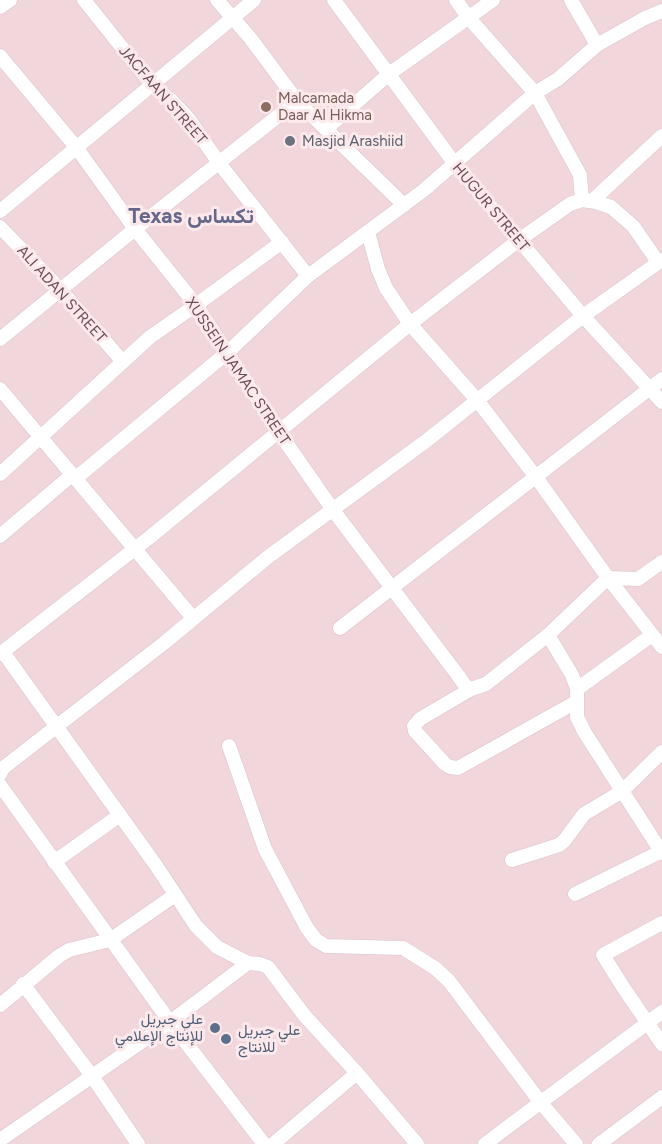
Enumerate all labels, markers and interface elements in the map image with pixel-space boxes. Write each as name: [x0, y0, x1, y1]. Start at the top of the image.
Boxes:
street label: JACFAAN STREET: [115, 42, 211, 149]
place label: Malcamada Daar Al Hikma: [278, 89, 372, 124]
marker: Malcamada Daar Al Hikma: [259, 100, 273, 114]
place label: Masjid Arashiid: [302, 132, 403, 150]
marker: Masjid Arashiid: [283, 134, 297, 148]
street label: HUGUR STREET: [449, 159, 534, 255]
district label: Texas تكساس: [128, 203, 254, 228]
street label: ALI ADAN STREET: [14, 242, 111, 347]
street label: XUSSEIN JAMAC STREET: [182, 294, 295, 449]
place label: علي جبريل للإنتاج الإعلامي: [115, 1010, 203, 1049]
marker: علي جبريل للإنتاج الإعلامي: [208, 1021, 222, 1035]
place label: علي جبريل للانتاج: [238, 1021, 300, 1058]
marker: علي جبريل للانتاج: [219, 1032, 233, 1046]

